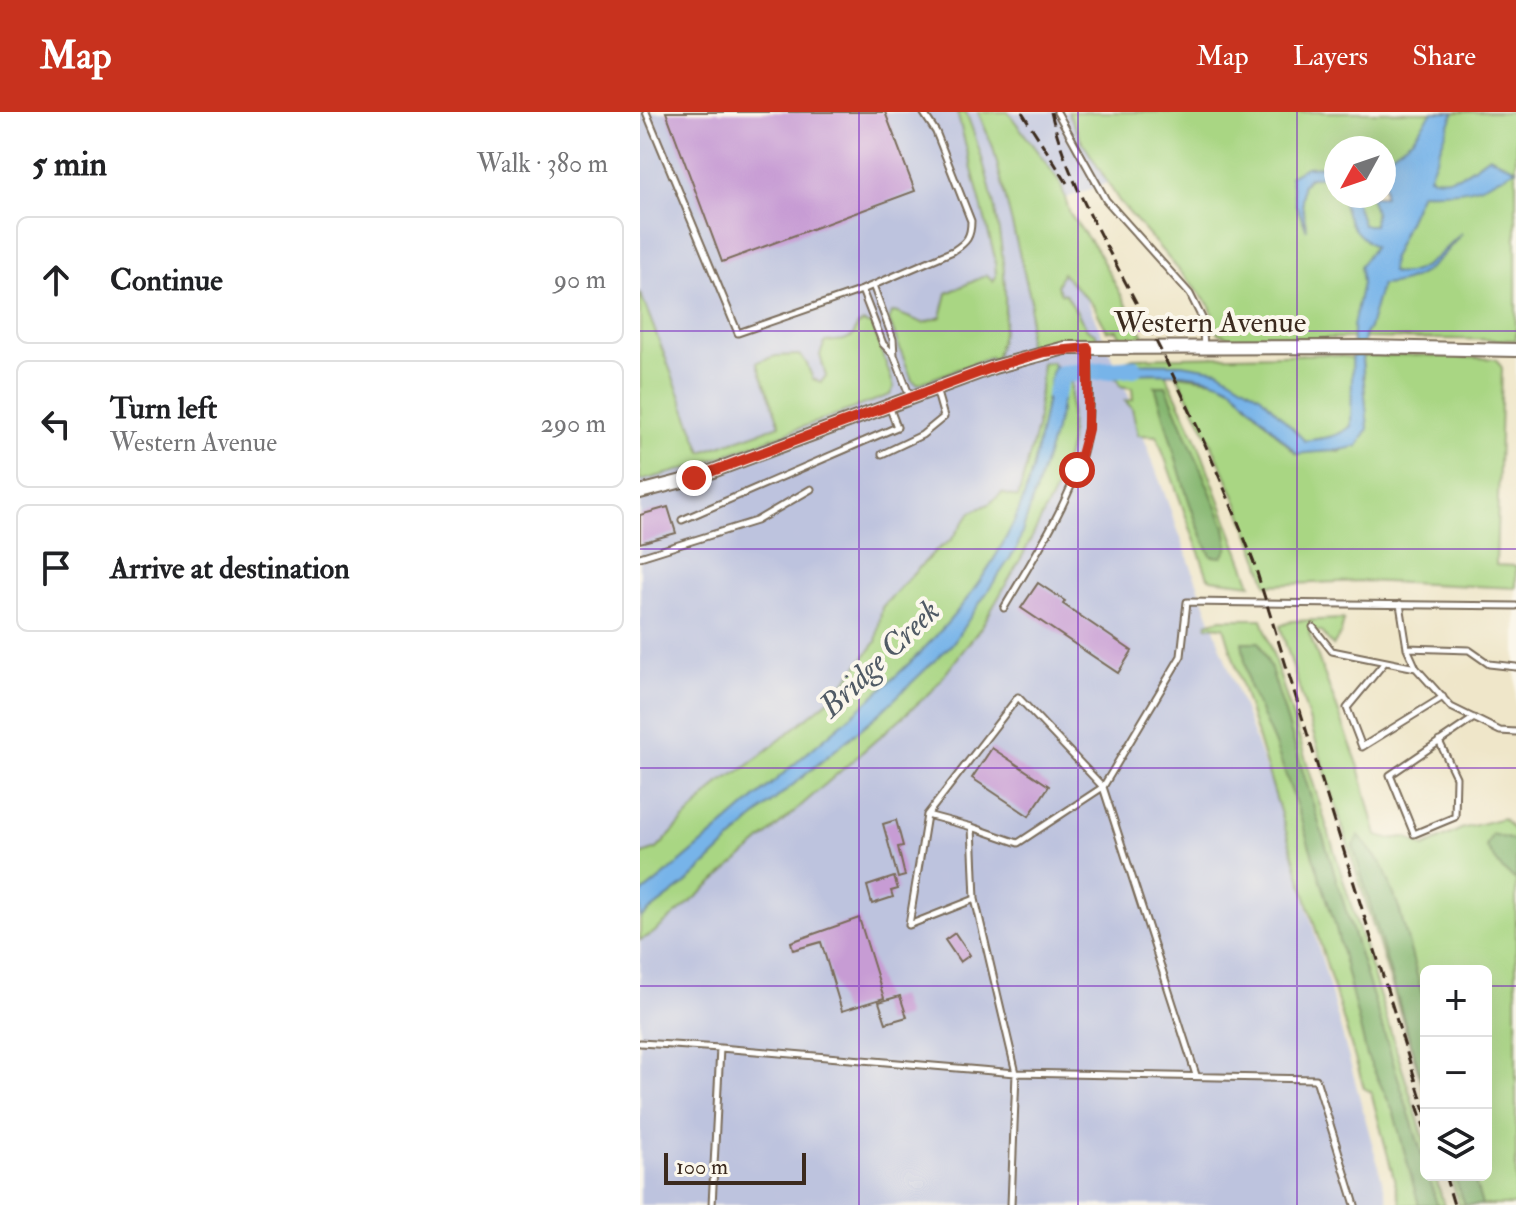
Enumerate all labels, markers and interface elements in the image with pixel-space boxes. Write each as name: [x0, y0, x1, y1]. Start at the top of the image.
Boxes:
text: Map: [40, 32, 111, 80]
text: Map: [1196, 39, 1249, 74]
text: Layers: [1293, 39, 1368, 74]
text: Share: [1412, 39, 1476, 74]
north arrow: [1324, 136, 1396, 208]
text: 5 min: [32, 143, 107, 186]
text: Walk · 380 m: [477, 148, 608, 180]
icon: ahead: [34, 258, 78, 302]
text: Continue: [110, 262, 223, 299]
text: 90 m: [554, 264, 606, 296]
street label: Western Avenue: [1113, 304, 1306, 341]
text: Turn left: [110, 390, 217, 427]
icon: left: [34, 402, 78, 446]
text: 290 m: [541, 408, 606, 440]
text: Western Avenue: [110, 427, 277, 459]
route start: [1059, 452, 1095, 488]
route end: [676, 460, 712, 496]
icon: arrive: [34, 546, 78, 590]
text: Arrive at destination: [110, 550, 350, 587]
water label: Bridge Creek: [810, 591, 948, 727]
map controls: [1420, 965, 1492, 1181]
button: +: [1420, 965, 1492, 1037]
button: −: [1420, 1037, 1492, 1109]
button: layers: [1420, 1109, 1492, 1181]
scale bar: [664, 1149, 806, 1185]
text: 100 m: [676, 1153, 728, 1181]

